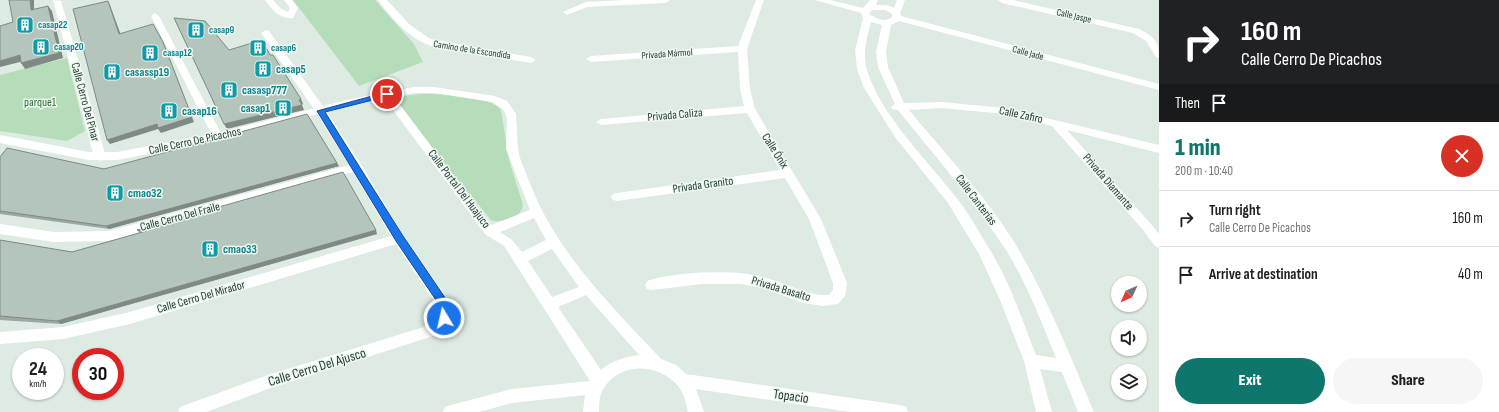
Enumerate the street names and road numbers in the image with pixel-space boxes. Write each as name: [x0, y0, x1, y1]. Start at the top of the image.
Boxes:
street label: Calle Jaspe: [1055, 6, 1093, 26]
street label: Camino de la Escondida: [433, 38, 512, 62]
street label: Calle Jade: [1011, 43, 1045, 63]
street label: Privada Mármol: [641, 46, 693, 62]
street label: Calle Cerro Del Pinar: [67, 61, 103, 144]
street label: Calle Zafiro: [998, 103, 1044, 127]
street label: Privada Caliza: [647, 105, 704, 125]
street label: Calle Cerro De Picachos: [147, 124, 243, 158]
street label: Calle Ónix: [758, 130, 792, 172]
street label: Calle Portal Del Huajuco: [424, 147, 494, 231]
street label: Privada Diamante: [1079, 151, 1137, 213]
street label: Calle Canterías: [952, 172, 1000, 228]
street label: Privada Granito: [672, 173, 734, 197]
street label: Calle Cerro Del Fraile: [138, 199, 222, 235]
street label: Privada Basalto: [750, 273, 812, 305]
street label: Calle Cerro Del Mirador: [155, 277, 247, 317]
street label: Calle Cerro Del Ajusco: [266, 344, 368, 390]
street label: Topacio: [772, 385, 810, 407]

